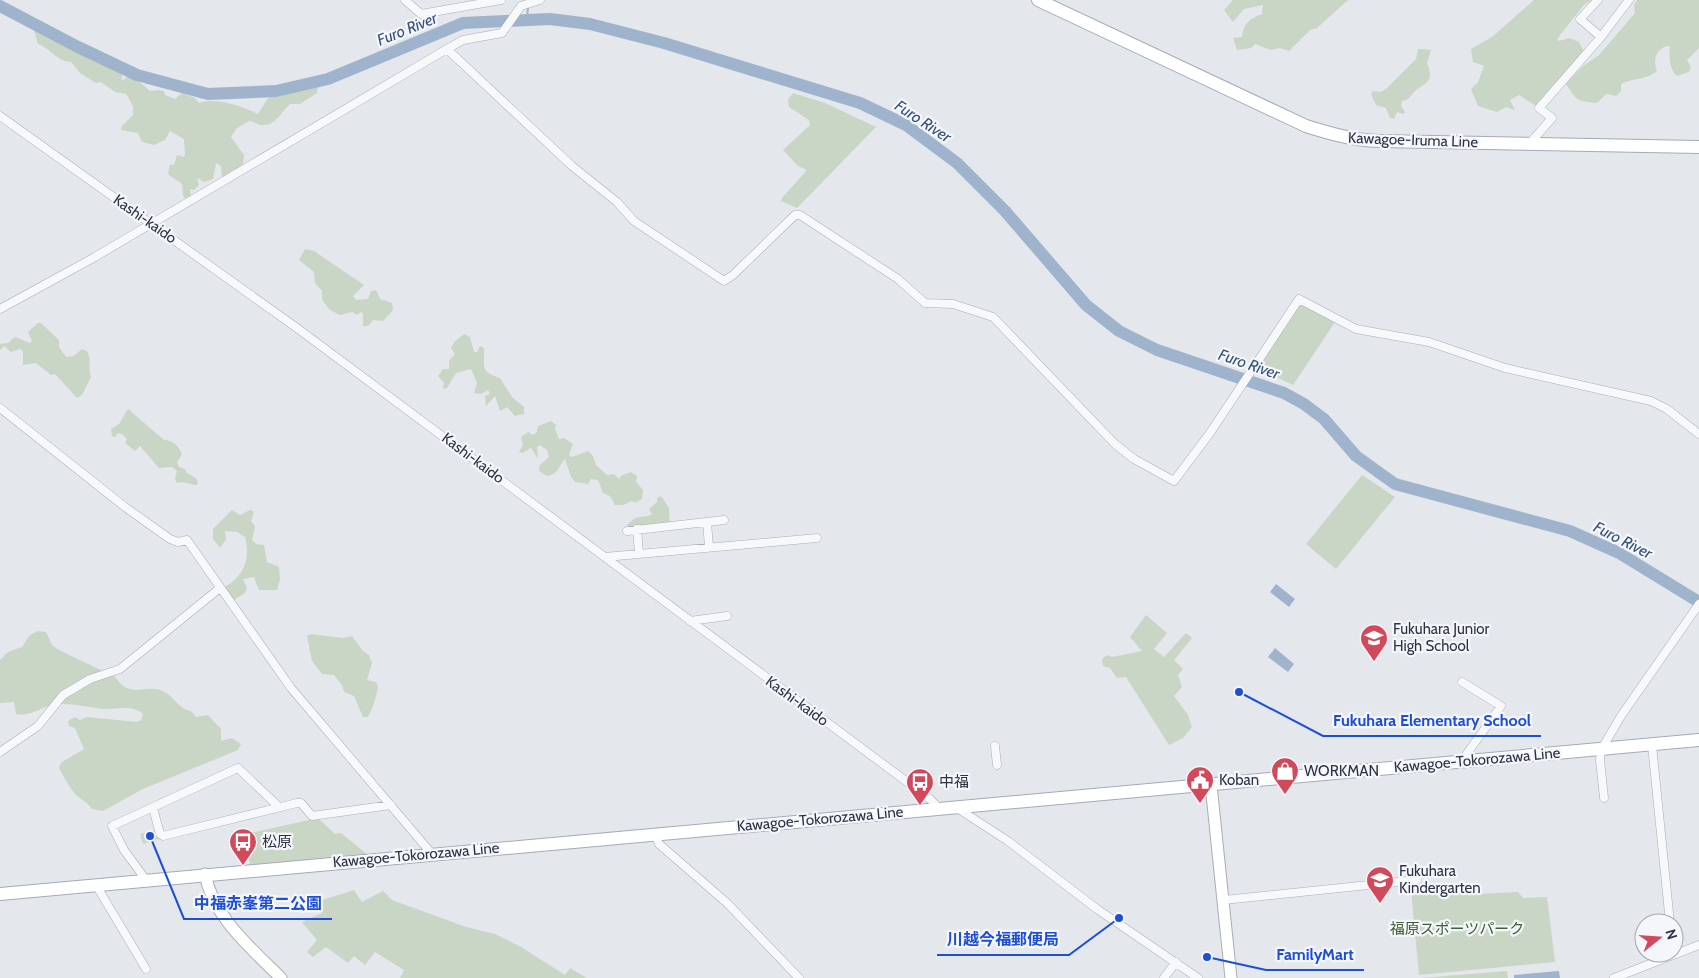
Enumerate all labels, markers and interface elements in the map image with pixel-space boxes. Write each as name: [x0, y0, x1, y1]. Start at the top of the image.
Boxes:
water label: Furo River: [374, 8, 441, 50]
water label: Furo River: [891, 96, 956, 147]
street label: Kawagoe-Iruma Line: [1348, 129, 1479, 151]
street label: Kashi-kaido: [110, 191, 180, 247]
water label: Furo River: [1216, 345, 1283, 384]
street label: Kashi-kaido: [438, 429, 508, 487]
water label: Furo River: [1591, 517, 1656, 563]
place label: Fukuhara Junior High School: [1393, 620, 1490, 655]
school or university icon: Fukuhara Junior High School: [1359, 623, 1389, 662]
street label: Kashi-kaido: [762, 672, 832, 730]
callout: Fukuhara Elementary School: [1323, 705, 1541, 736]
text: Fukuhara Elementary School: [1333, 711, 1531, 730]
street label: Kawagoe-Tokorozawa Line: [1393, 744, 1561, 776]
shop icon: WORKMAN: [1270, 756, 1300, 795]
place label: WORKMAN: [1304, 762, 1379, 780]
public building icon: Koban: [1185, 765, 1215, 804]
bus stop icon: 中福: [905, 767, 935, 806]
place label: Koban: [1219, 771, 1259, 789]
place label: 中福: [939, 773, 969, 791]
street label: Kawagoe-Tokorozawa Line: [736, 803, 904, 835]
bus stop icon: 松原: [228, 827, 258, 866]
place label: 松原: [262, 833, 292, 851]
street label: Kawagoe-Tokorozawa Line: [332, 839, 500, 871]
place label: Fukuhara Kindergarten: [1399, 862, 1481, 897]
school or university icon: Fukuhara Kindergarten: [1365, 865, 1395, 904]
callout: 中福赤峯第二公園: [184, 888, 332, 919]
text: 中福赤峯第二公園: [194, 894, 322, 913]
north arrow: [1634, 913, 1684, 963]
park label: 福原スポーツパーク: [1390, 920, 1524, 938]
callout: 川越今福郵便局: [937, 924, 1069, 955]
text: N: [1661, 927, 1681, 942]
text: 川越今福郵便局: [947, 930, 1059, 949]
callout: FamilyMart: [1266, 939, 1364, 970]
text: FamilyMart: [1276, 945, 1354, 964]

